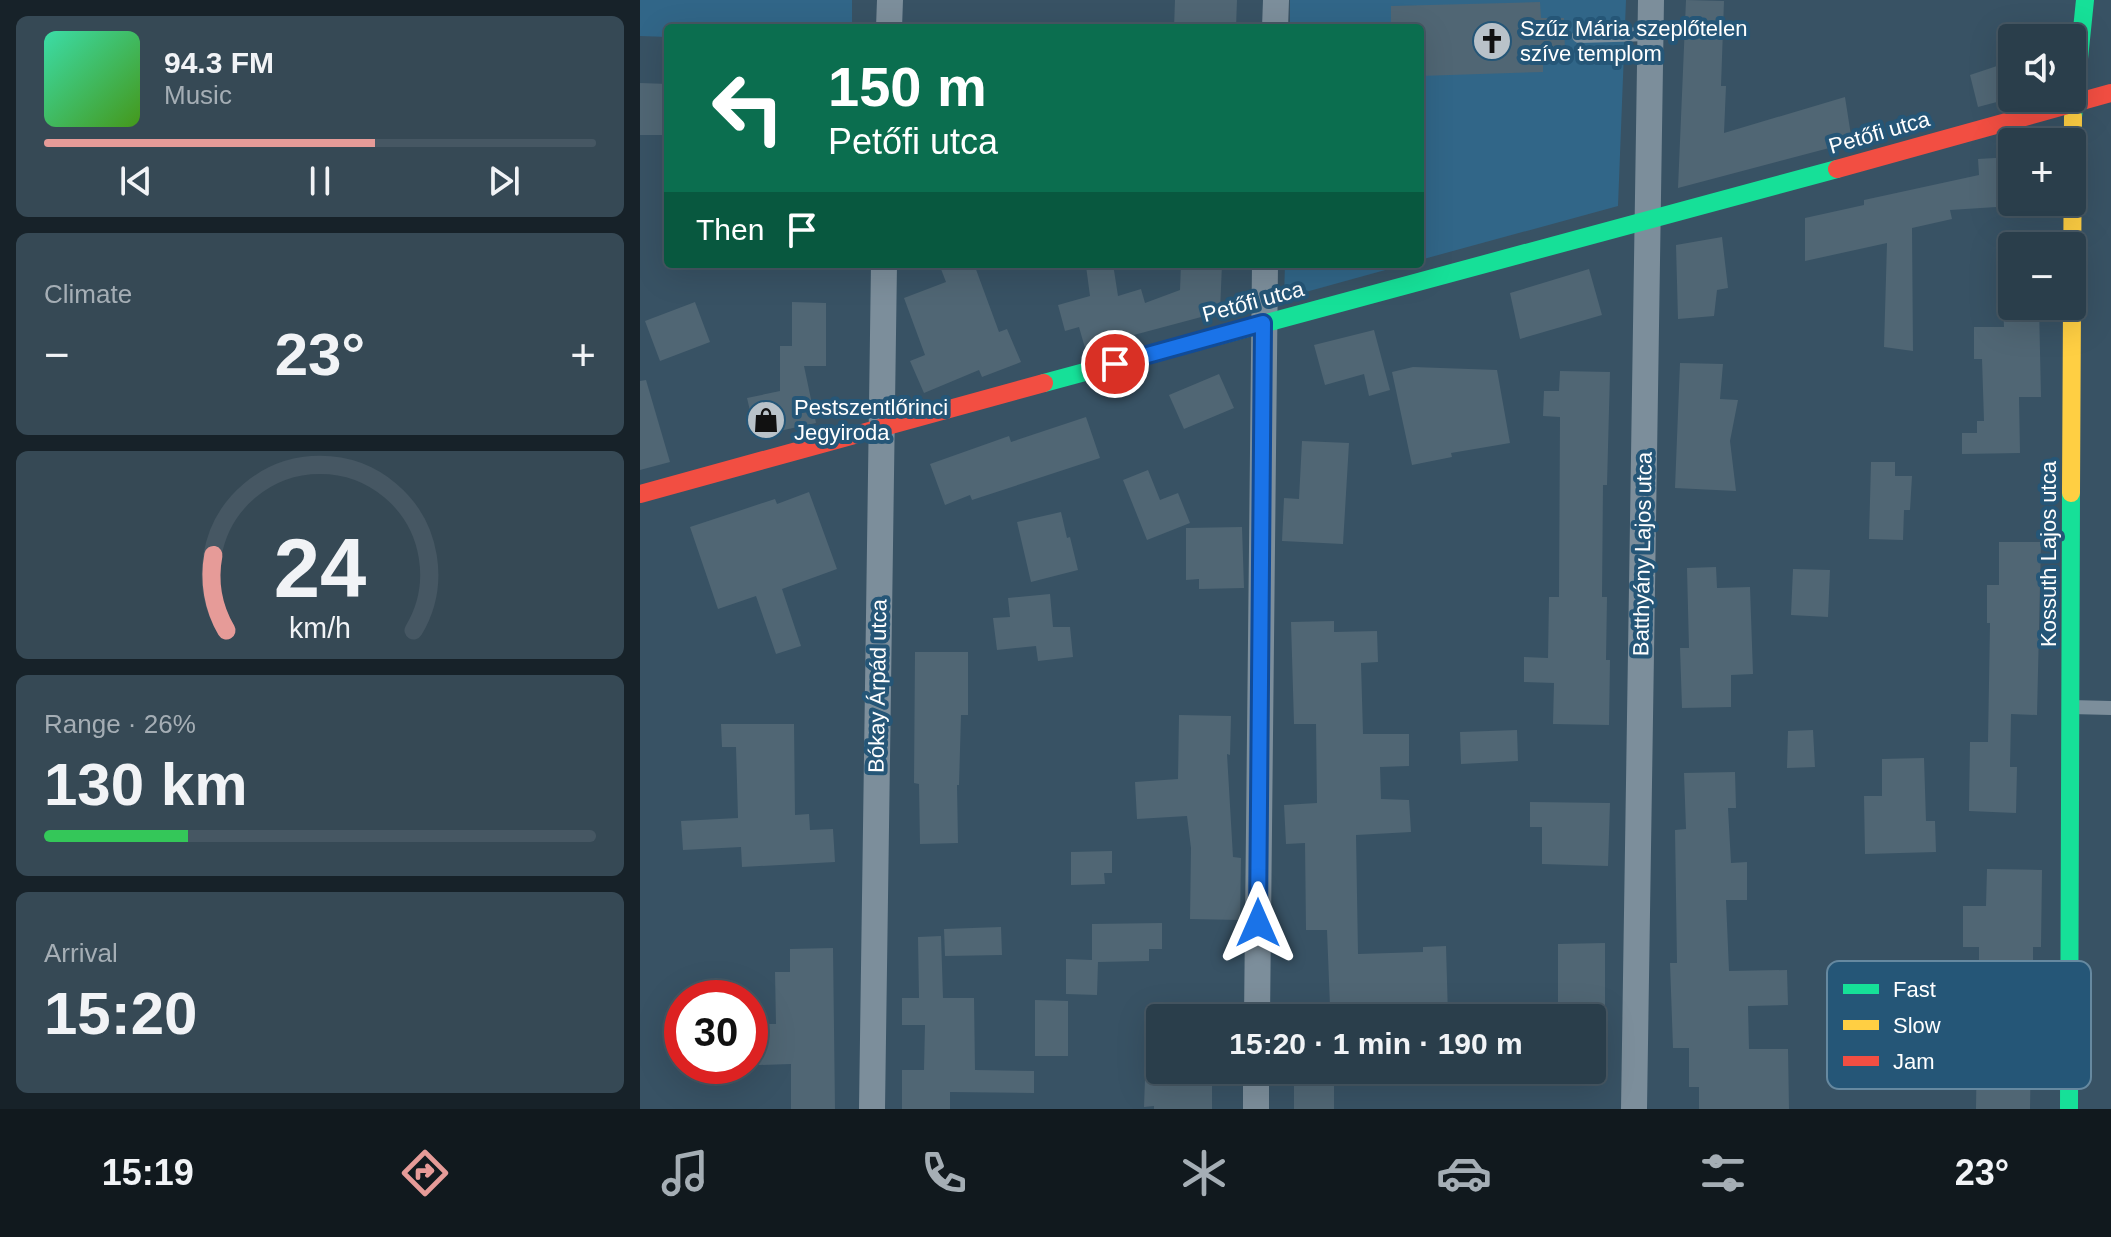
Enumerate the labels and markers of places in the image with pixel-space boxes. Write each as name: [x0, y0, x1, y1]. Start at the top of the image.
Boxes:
place label: Szűz Mária szeplőtelen szíve templom: [1520, 16, 1747, 66]
church icon: Szűz Mária szeplőtelen szíve templom: [1471, 20, 1513, 62]
pin: [1081, 330, 1149, 398]
place label: Pestszentlőrinci Jegyiroda: [794, 395, 948, 445]
shop icon: Pestszentlőrinci Jegyiroda: [745, 399, 787, 441]

